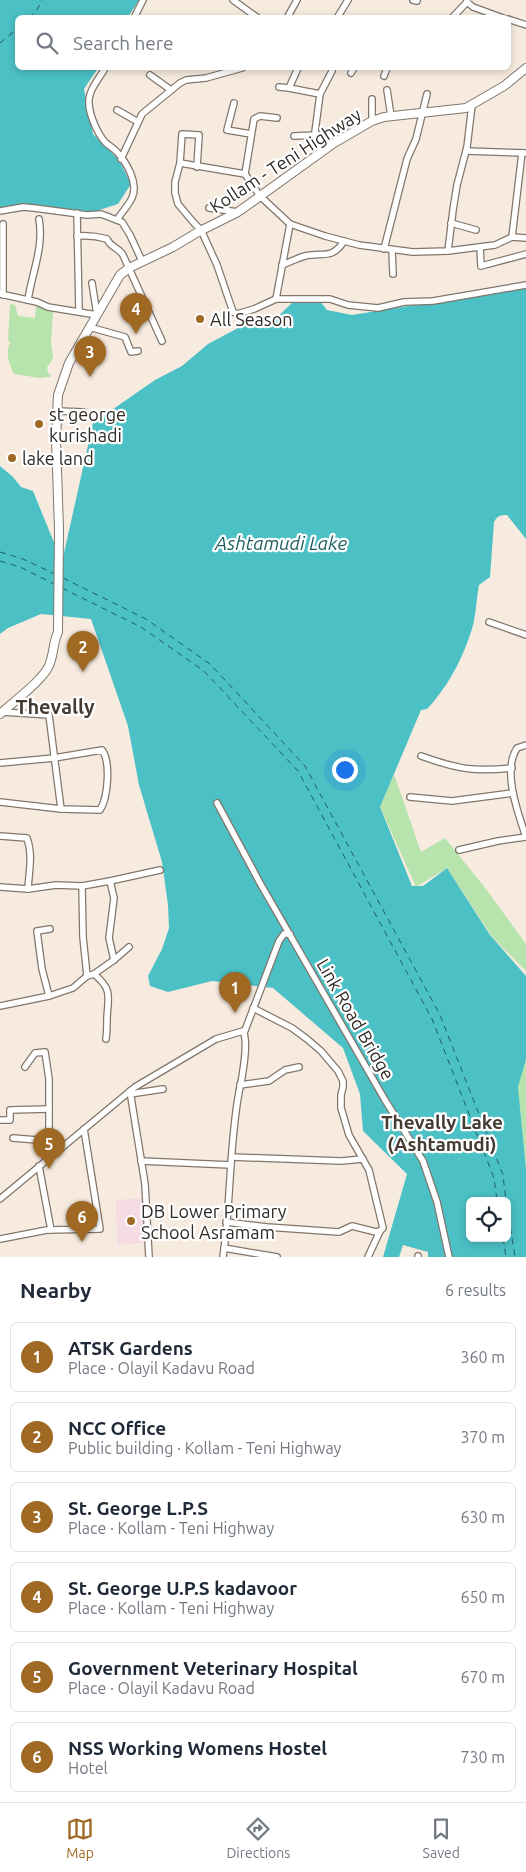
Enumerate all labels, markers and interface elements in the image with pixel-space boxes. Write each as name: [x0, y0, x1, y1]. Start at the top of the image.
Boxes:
search box: [15, 15, 511, 70]
icon: search: [33, 29, 61, 57]
text: Search here: [73, 32, 173, 54]
street label: Kollam - Teni Highway: [206, 103, 365, 216]
pin: 4: [120, 293, 152, 334]
place label: All Season: [210, 309, 293, 329]
marker: All Season: [194, 313, 206, 325]
pin: 3: [74, 336, 106, 377]
place label: st george kurishadi: [49, 404, 126, 445]
marker: st george kurishadi: [33, 418, 45, 430]
place label: lake land: [22, 448, 94, 468]
marker: lake land: [6, 452, 18, 464]
water label: Ashtamudi Lake: [214, 532, 347, 554]
pin: 2: [67, 631, 99, 672]
district label: Thevally: [15, 695, 95, 718]
your location: [332, 757, 358, 783]
street label: Link Road Bridge: [313, 955, 399, 1083]
pin: 1: [219, 972, 251, 1013]
district label: Thevally Lake (Ashtamudi): [381, 1111, 503, 1155]
pin: 5: [33, 1128, 65, 1169]
map controls: [466, 1197, 511, 1242]
button: locate: [466, 1197, 511, 1242]
pin: 6: [66, 1201, 98, 1242]
place label: DB Lower Primary School Asramam: [141, 1201, 287, 1242]
marker: DB Lower Primary School Asramam: [125, 1215, 137, 1227]
text: Nearby: [20, 1278, 91, 1302]
text: 6 results: [445, 1281, 506, 1299]
text: ATSK Gardens: [68, 1337, 193, 1359]
text: 1: [32, 1348, 42, 1366]
text: 360 m: [460, 1348, 505, 1366]
text: Place · Olayil Kadavu Road: [68, 1359, 255, 1377]
text: NCC Office: [68, 1417, 166, 1439]
text: 2: [32, 1428, 42, 1446]
text: 370 m: [460, 1428, 505, 1446]
text: Public building · Kollam - Teni Highway: [68, 1439, 341, 1457]
text: St. George L.P.S: [68, 1497, 208, 1519]
text: 3: [32, 1508, 42, 1526]
text: 630 m: [460, 1508, 505, 1526]
text: Place · Kollam - Teni Highway: [68, 1519, 274, 1537]
text: St. George U.P.S kadavoor: [68, 1577, 297, 1599]
text: 4: [32, 1588, 42, 1606]
text: 650 m: [460, 1588, 505, 1606]
text: Place · Kollam - Teni Highway: [68, 1599, 274, 1617]
text: Government Veterinary Hospital: [68, 1657, 358, 1679]
text: 5: [32, 1668, 42, 1686]
text: 670 m: [460, 1668, 505, 1686]
text: Place · Olayil Kadavu Road: [68, 1679, 255, 1697]
text: NSS Working Womens Hostel: [68, 1737, 327, 1759]
text: 6: [32, 1748, 42, 1766]
text: 730 m: [460, 1748, 505, 1766]
text: Hotel: [68, 1759, 108, 1777]
tab: Map: [66, 1815, 94, 1861]
tab: Directions: [226, 1815, 290, 1861]
tab: Saved: [423, 1815, 460, 1861]

